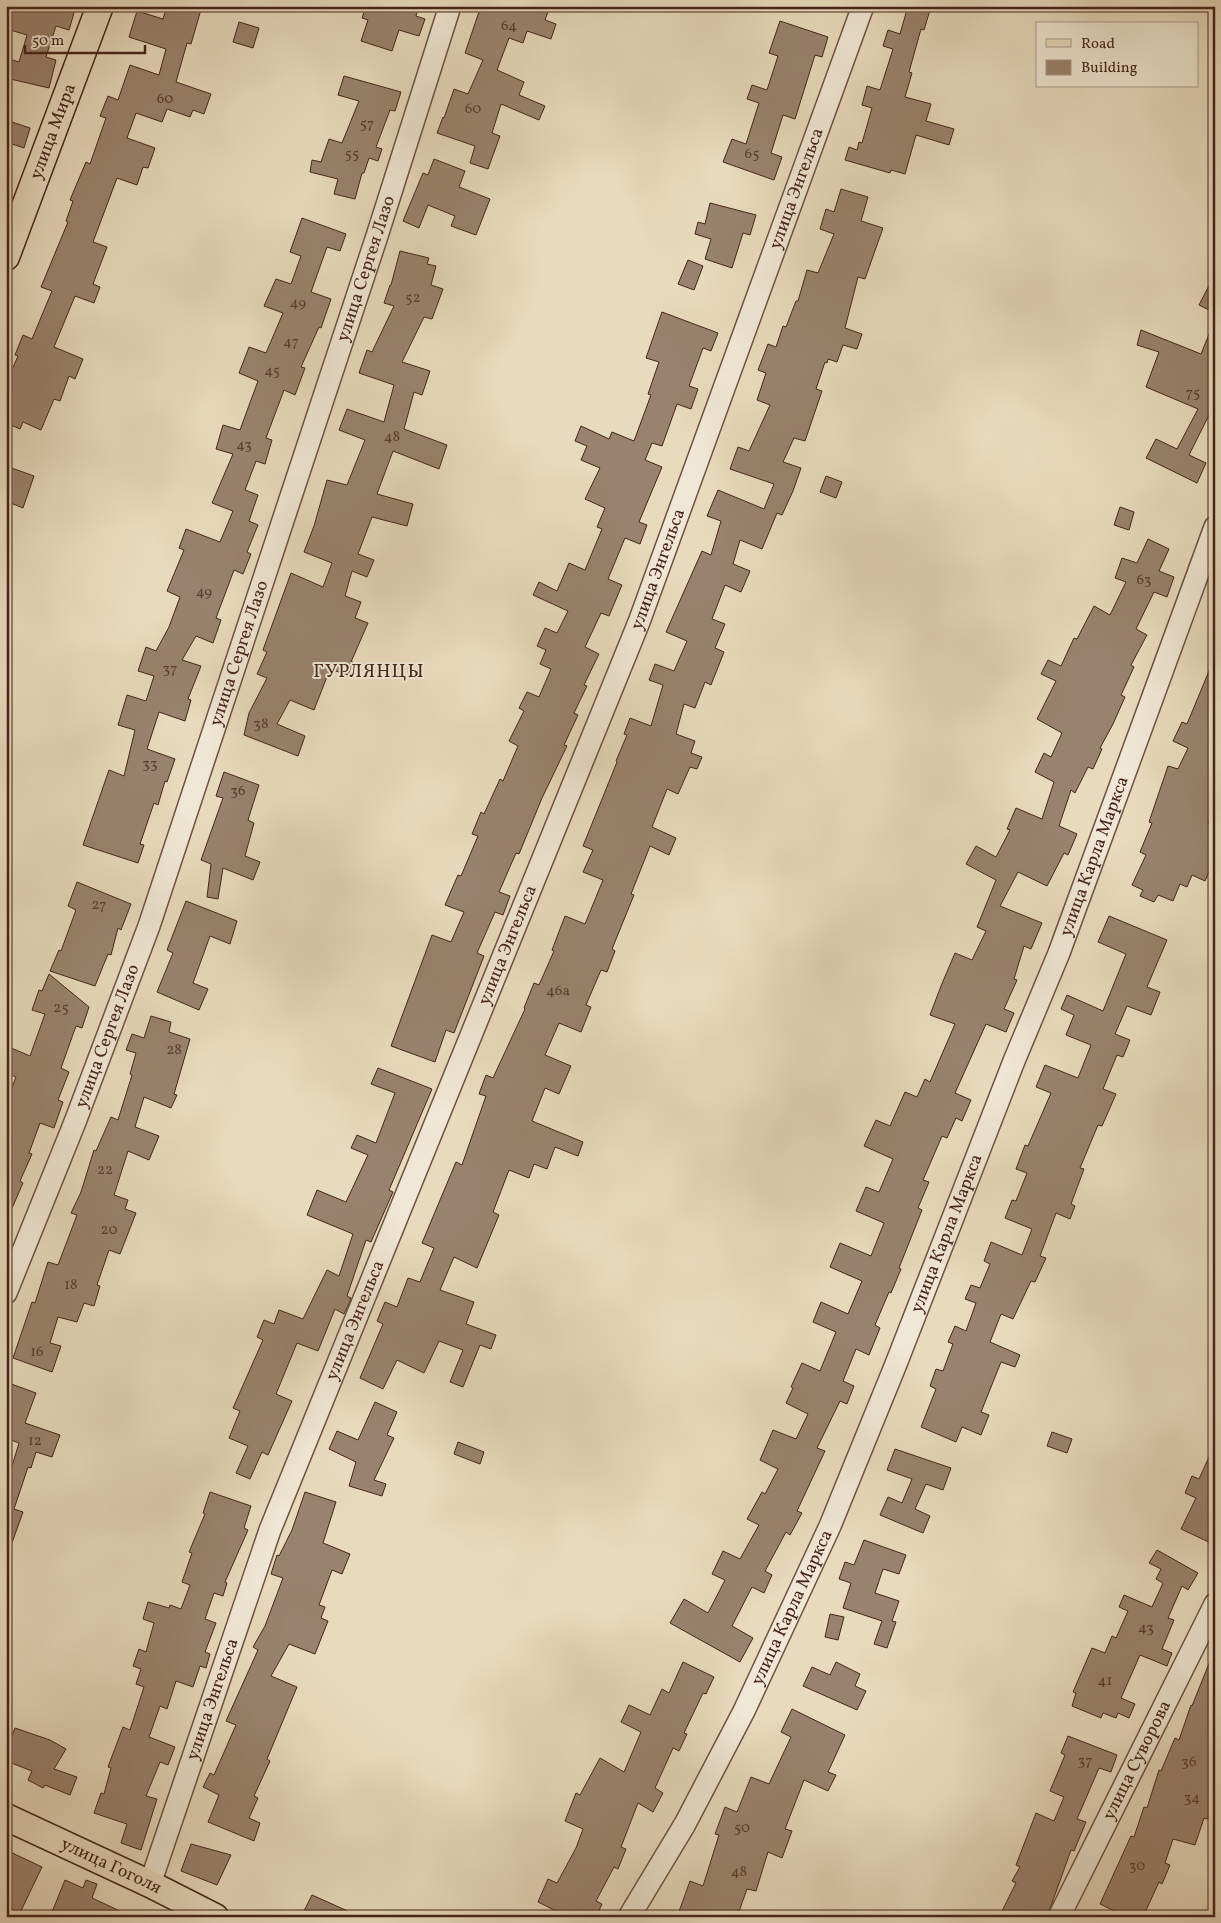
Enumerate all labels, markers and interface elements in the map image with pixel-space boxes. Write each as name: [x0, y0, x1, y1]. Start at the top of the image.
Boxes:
house number: 64: [501, 16, 517, 37]
scale bar: [25, 22, 145, 54]
legend: [1036, 22, 1198, 88]
text: 50 m: [32, 31, 64, 52]
text: Road: [1081, 34, 1115, 55]
text: Building: [1081, 58, 1138, 79]
street label: улица Мира: [24, 80, 82, 183]
house number: 60: [157, 89, 173, 110]
house number: 60: [465, 99, 481, 120]
house number: 57: [360, 114, 374, 135]
street label: улица Энгельса: [763, 124, 830, 253]
house number: 55: [345, 144, 359, 165]
house number: 65: [745, 144, 759, 165]
street label: улица Сергея Лазо: [330, 193, 401, 345]
house number: 52: [405, 288, 421, 309]
house number: 49: [290, 293, 306, 314]
house number: 47: [283, 332, 299, 353]
house number: 45: [264, 361, 280, 382]
house number: 75: [1186, 383, 1200, 404]
house number: 48: [384, 427, 400, 448]
house number: 43: [236, 435, 252, 456]
street label: улица Энгельса: [625, 505, 692, 634]
house number: 63: [1136, 570, 1152, 591]
street label: улица Сергея Лазо: [203, 577, 275, 730]
house number: 49: [196, 582, 212, 603]
house number: 37: [163, 659, 177, 680]
district label: ГУРЛЯНЦЫ: [313, 659, 425, 685]
house number: 38: [253, 714, 269, 735]
house number: 33: [142, 754, 158, 775]
street label: улица Карла Маркса: [1054, 773, 1135, 940]
house number: 36: [230, 781, 246, 802]
street label: улица Энгельса: [472, 881, 543, 1009]
house number: 27: [92, 895, 106, 916]
street label: улица Сергея Лазо: [69, 961, 146, 1112]
house number: 46а: [546, 981, 570, 1002]
house number: 25: [53, 998, 69, 1019]
house number: 28: [166, 1040, 182, 1061]
street label: улица Карла Маркса: [904, 1150, 989, 1317]
house number: 22: [97, 1160, 113, 1181]
house number: 20: [101, 1220, 117, 1241]
street label: улица Энгельса: [320, 1257, 391, 1384]
house number: 18: [64, 1275, 78, 1296]
house number: 16: [30, 1342, 44, 1363]
house number: 12: [28, 1431, 42, 1452]
street label: улица Карла Маркса: [745, 1526, 839, 1690]
house number: 43: [1138, 1618, 1154, 1639]
street label: улица Энгельса: [180, 1635, 245, 1764]
house number: 41: [1098, 1671, 1112, 1692]
street label: улица Суворова: [1097, 1696, 1178, 1825]
house number: 37: [1078, 1751, 1092, 1772]
house number: 36: [1181, 1752, 1197, 1773]
house number: 34: [1184, 1788, 1200, 1809]
house number: 50: [734, 1818, 750, 1839]
street label: улица Гоголя: [57, 1832, 166, 1900]
house number: 30: [1129, 1856, 1145, 1877]
house number: 48: [731, 1862, 747, 1883]

